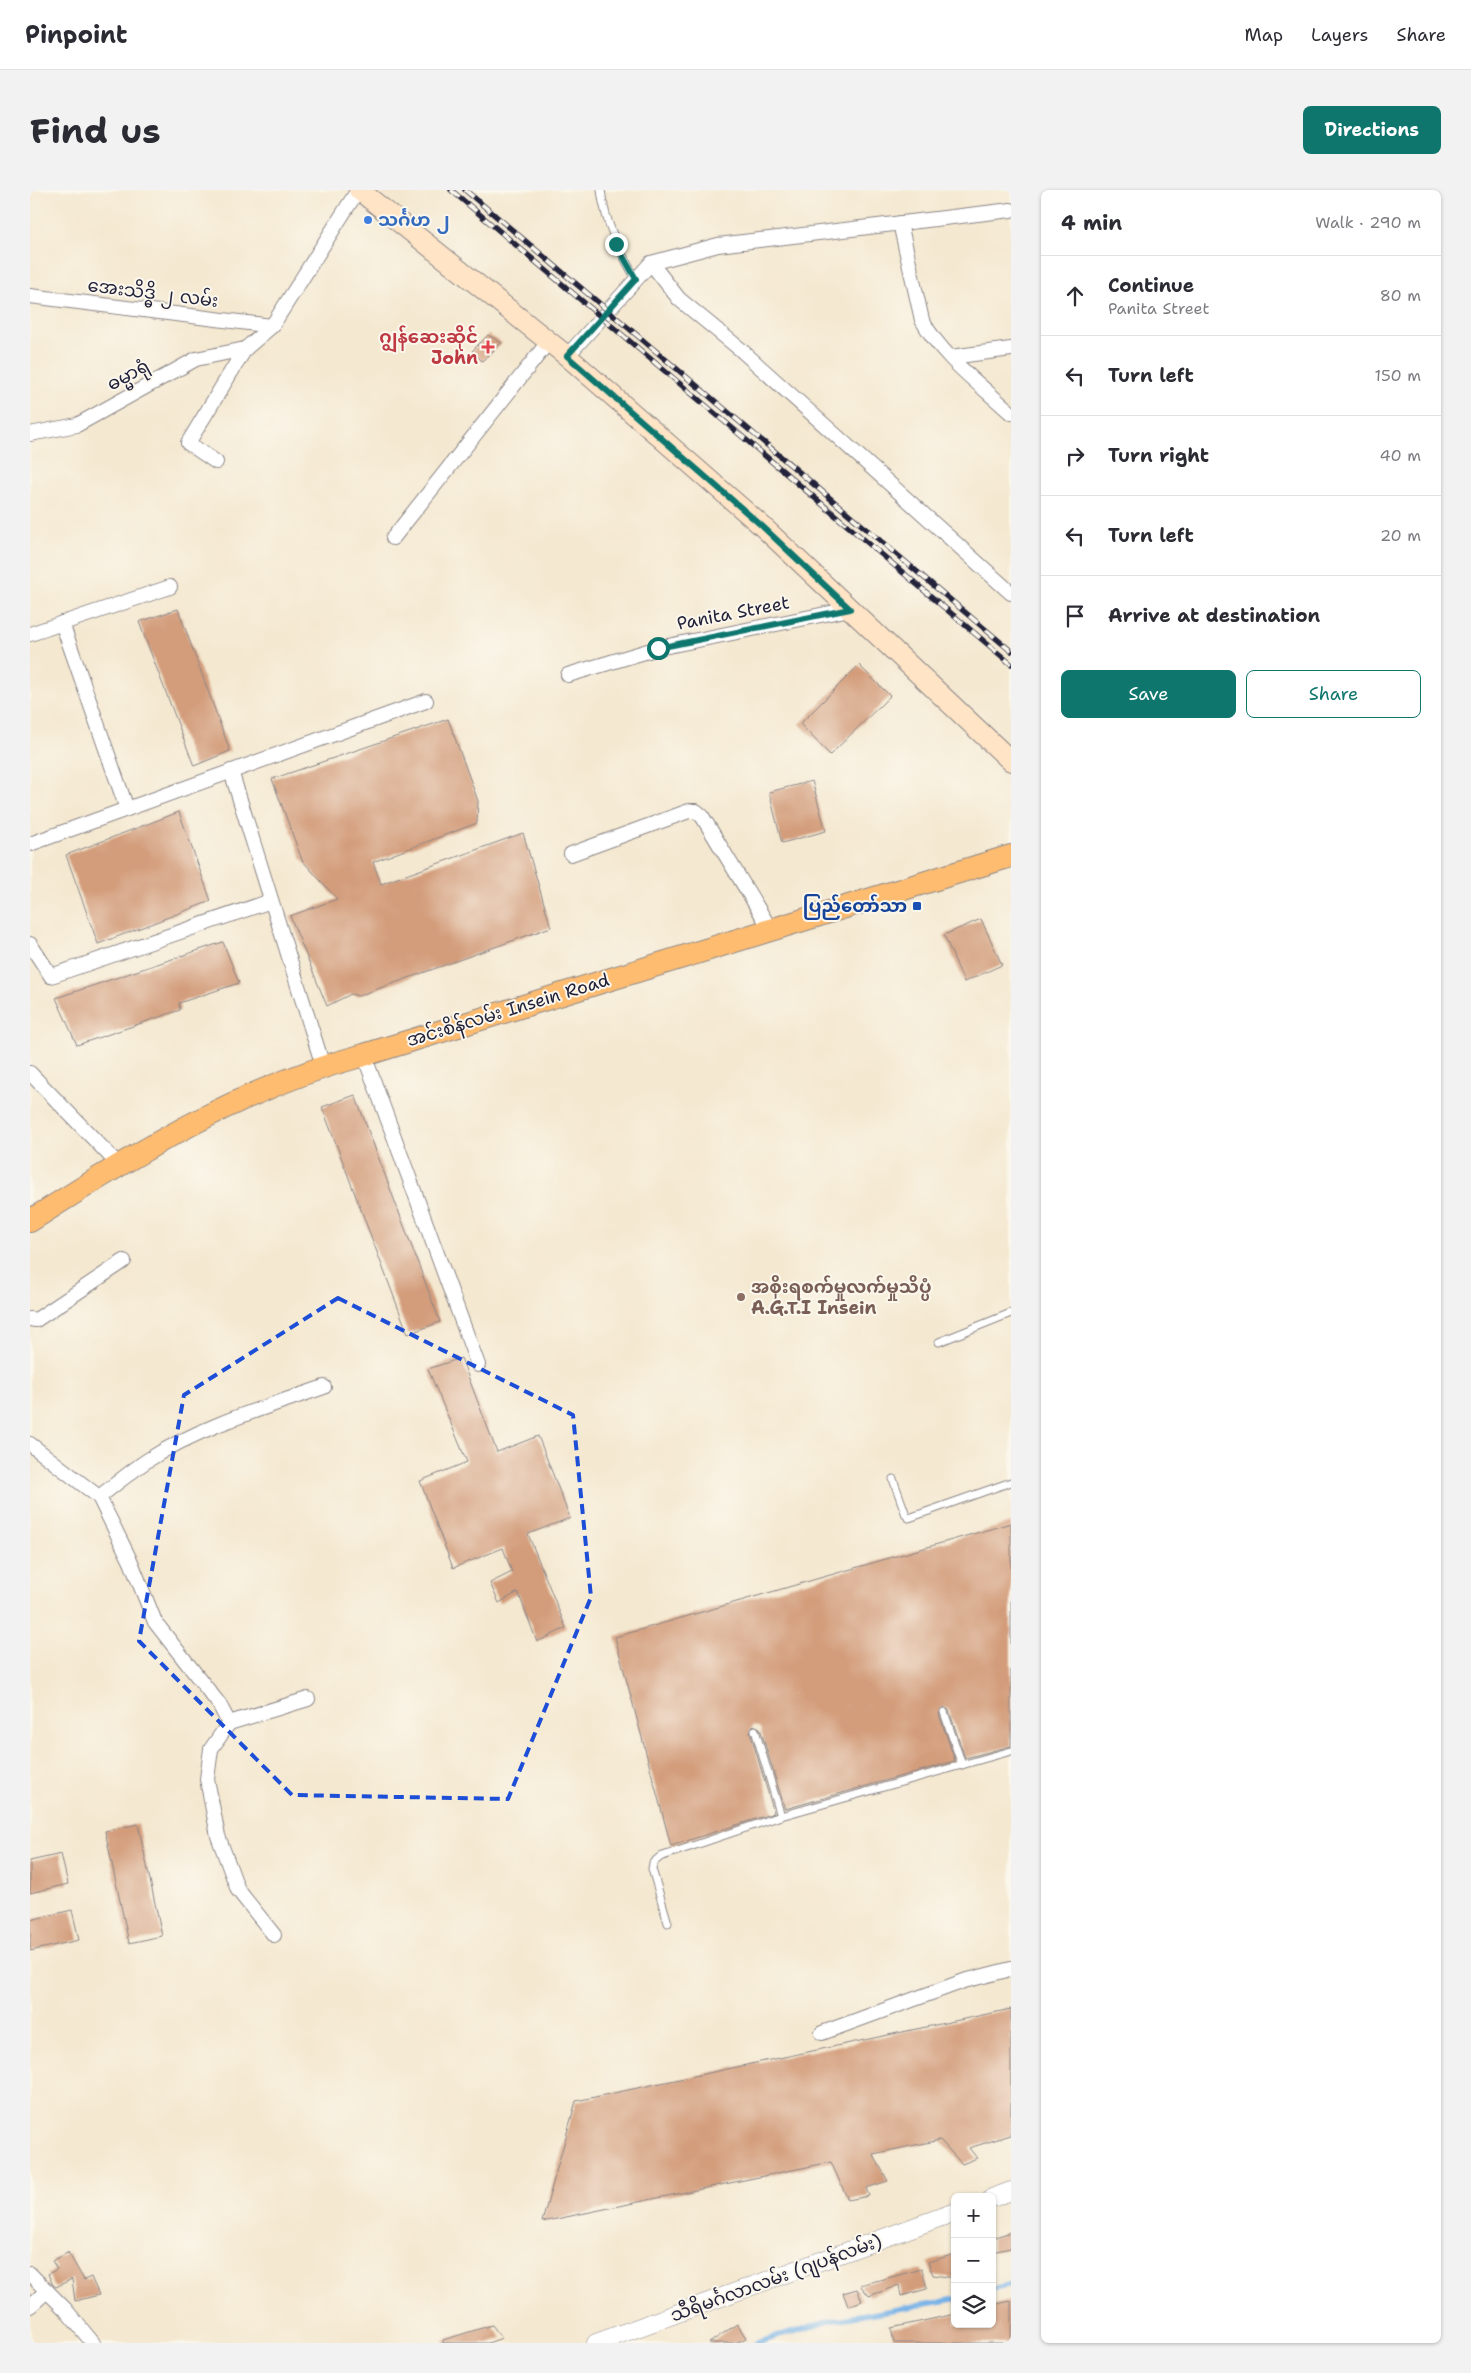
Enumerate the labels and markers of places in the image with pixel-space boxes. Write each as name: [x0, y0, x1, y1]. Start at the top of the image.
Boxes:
place label: သင်္ဂဟ ၂: [378, 208, 450, 234]
marker: သင်္ဂဟ ၂: [362, 214, 374, 226]
place label: ဂျွန်ဆေးဆိုင် John: [379, 325, 478, 370]
marker: ဂျွန်ဆေးဆိုင် John: [482, 341, 494, 353]
place label: ပြည်တော်သာ: [803, 894, 907, 920]
marker: ပြည်တော်သာ: [911, 900, 923, 912]
place label: အစိုးရစက်မှုလက်မှုသိပ္ပံ A.G.T.I Insein: [751, 1275, 932, 1320]
marker: အစိုးရစက်မှုလက်မှုသိပ္ပံ A.G.T.I Insein: [735, 1291, 747, 1303]

